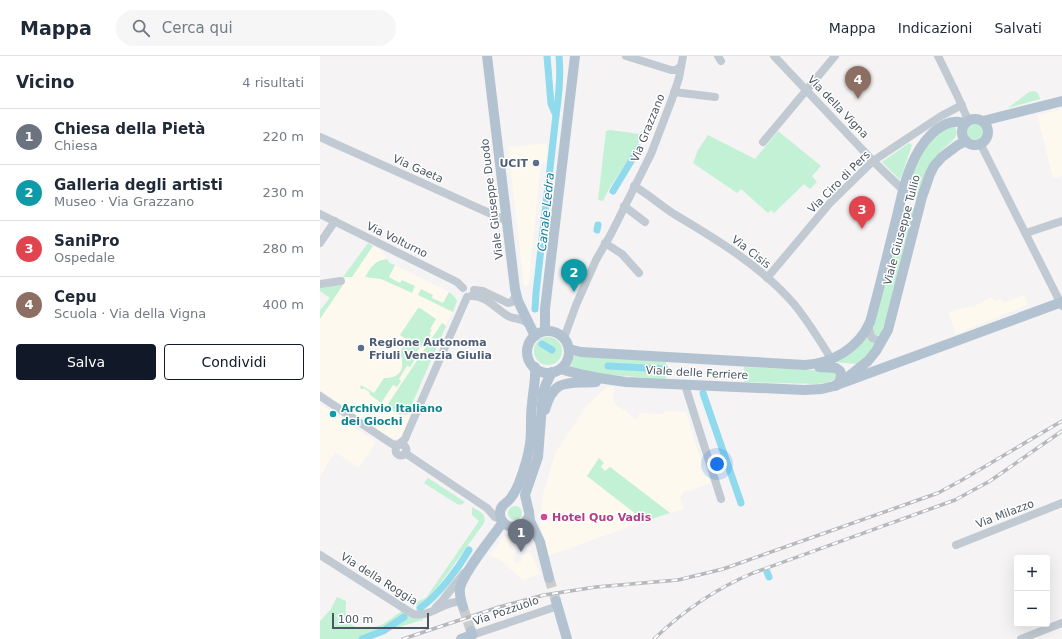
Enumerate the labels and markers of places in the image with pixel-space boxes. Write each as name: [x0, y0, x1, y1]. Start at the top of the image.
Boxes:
pin: 4: [845, 66, 871, 99]
place label: UCIT: [499, 157, 528, 170]
marker: UCIT: [531, 158, 541, 168]
pin: 3: [849, 196, 875, 229]
pin: 2: [561, 259, 587, 292]
place label: Regione Autonoma Friuli Venezia Giulia: [369, 336, 492, 362]
marker: Regione Autonoma Friuli Venezia Giulia: [356, 343, 366, 353]
place label: Archivio Italiano dei Giochi: [341, 402, 443, 428]
marker: Archivio Italiano dei Giochi: [328, 409, 338, 419]
place label: Hotel Quo Vadis: [552, 511, 652, 524]
marker: Hotel Quo Vadis: [539, 512, 549, 522]
pin: 1: [508, 519, 534, 552]

